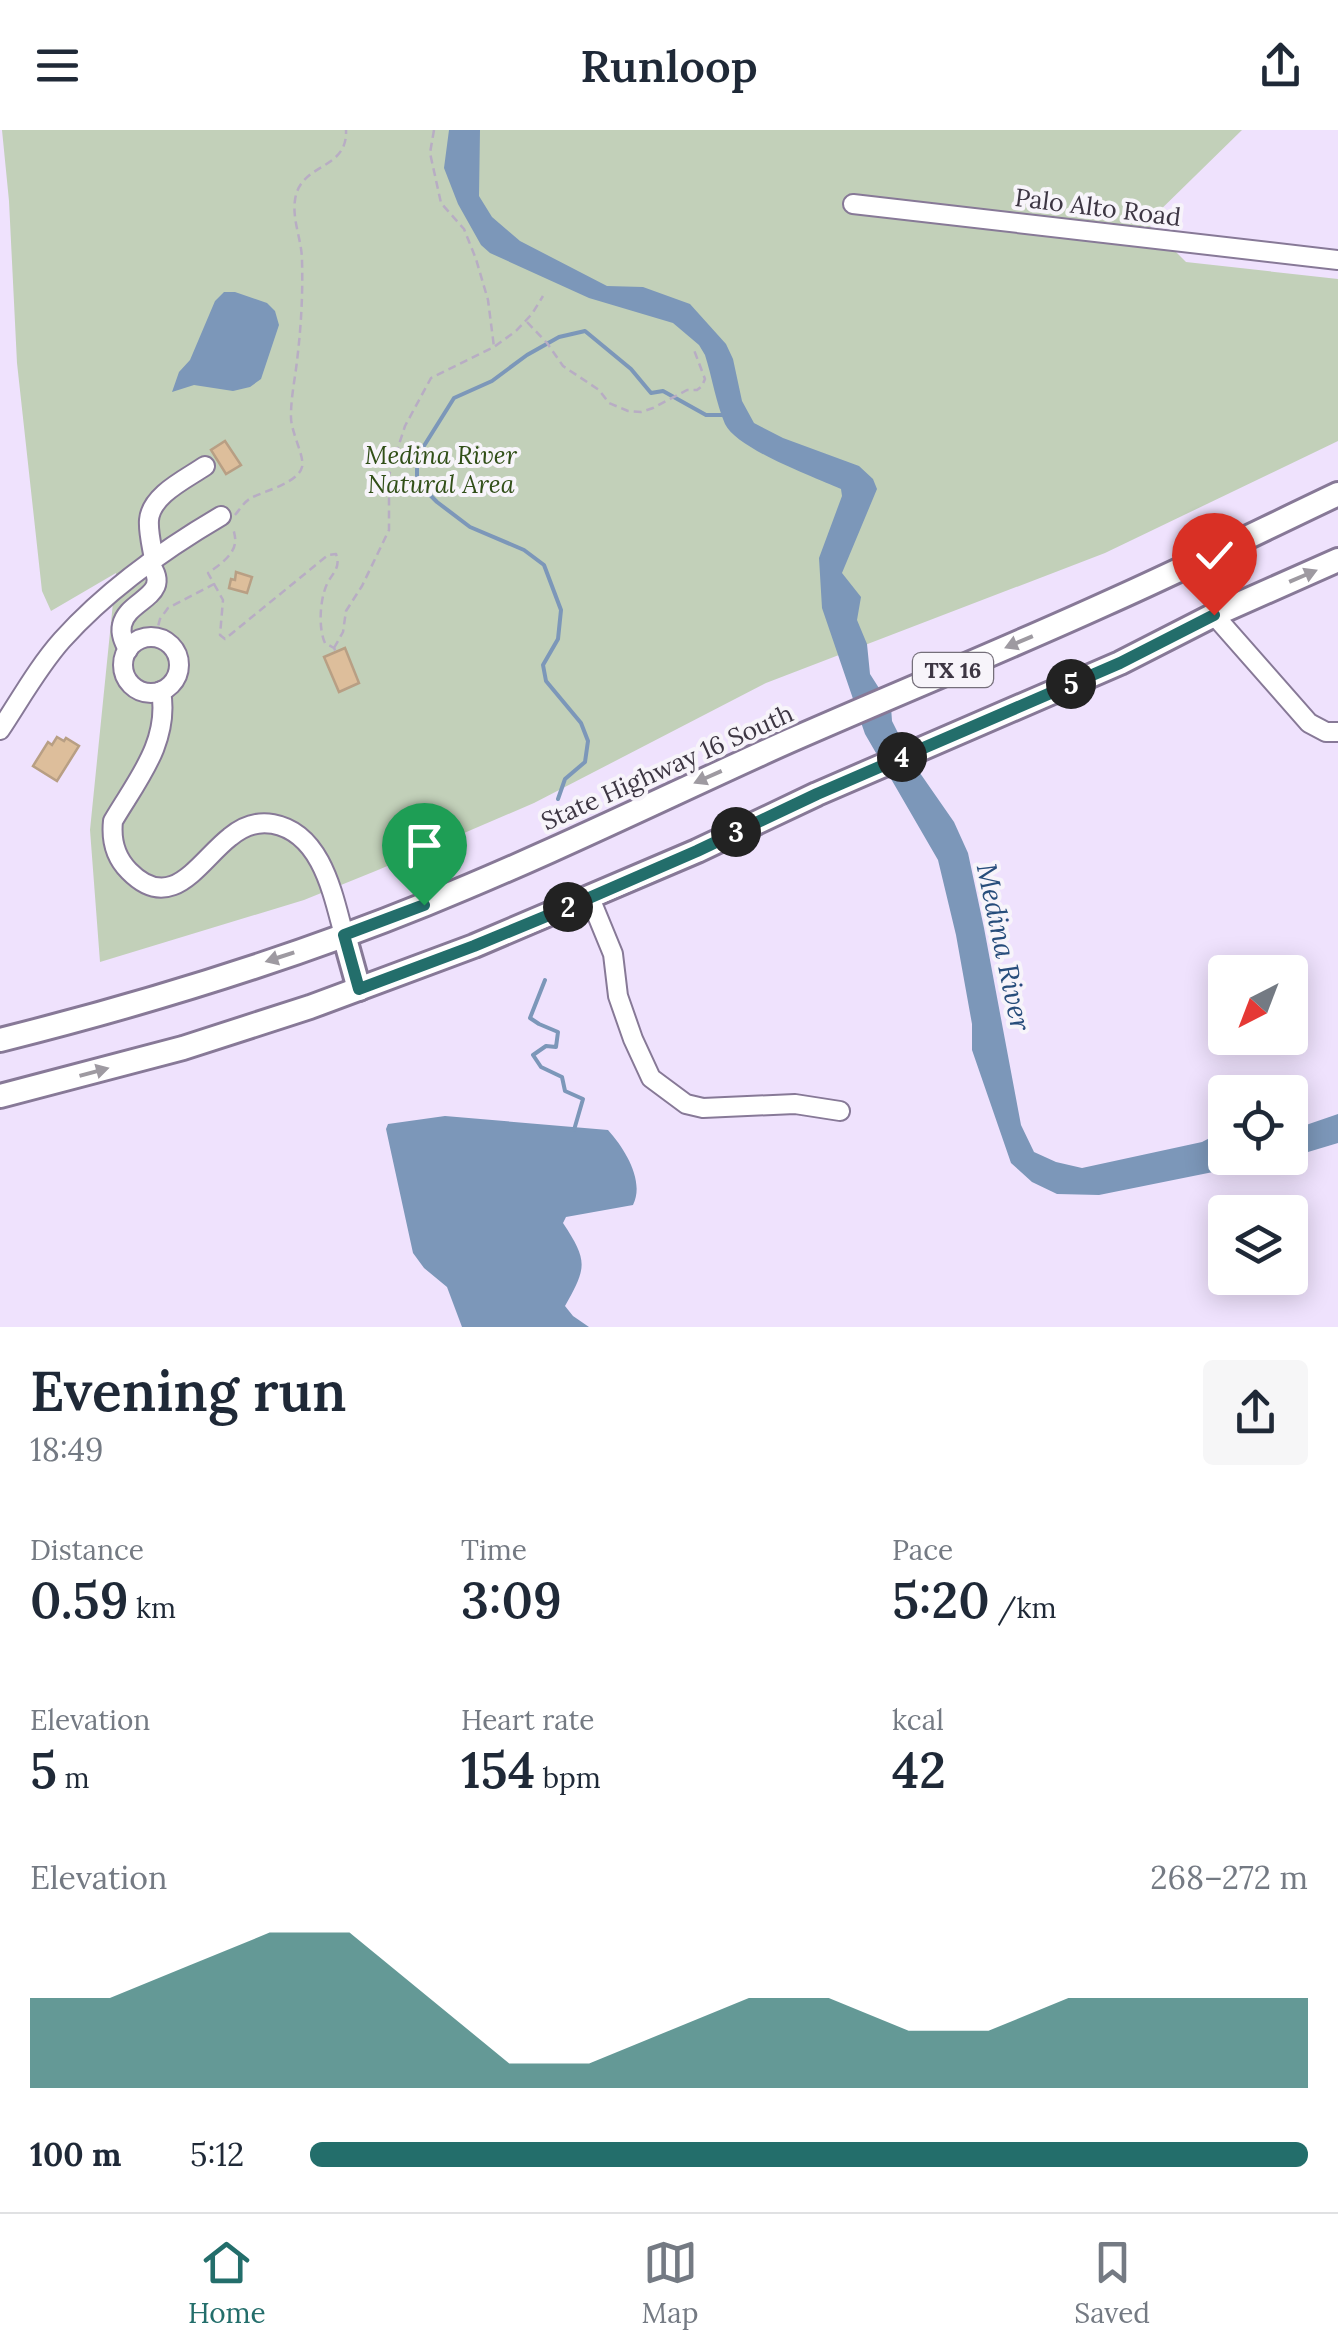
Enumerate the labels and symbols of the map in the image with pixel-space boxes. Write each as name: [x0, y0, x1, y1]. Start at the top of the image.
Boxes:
street label: Palo Alto Road: [1013, 181, 1183, 233]
park label: Medina River Natural Area: [365, 439, 518, 500]
pin: [1172, 513, 1257, 616]
one-way arrow: [1288, 568, 1318, 584]
one-way arrow: [1004, 634, 1033, 650]
road number: TX 16: [913, 653, 993, 687]
pin: 5: [1046, 659, 1096, 709]
street label: State Highway 16 South: [536, 697, 798, 837]
pin: 4: [877, 732, 927, 782]
one-way arrow: [693, 769, 722, 786]
pin: [382, 803, 467, 906]
pin: 3: [711, 807, 761, 857]
water label: Medina River: [969, 860, 1039, 1034]
pin: 2: [543, 882, 593, 932]
one-way arrow: [264, 950, 294, 965]
north arrow: [1208, 955, 1308, 1055]
one-way arrow: [80, 1064, 110, 1079]

